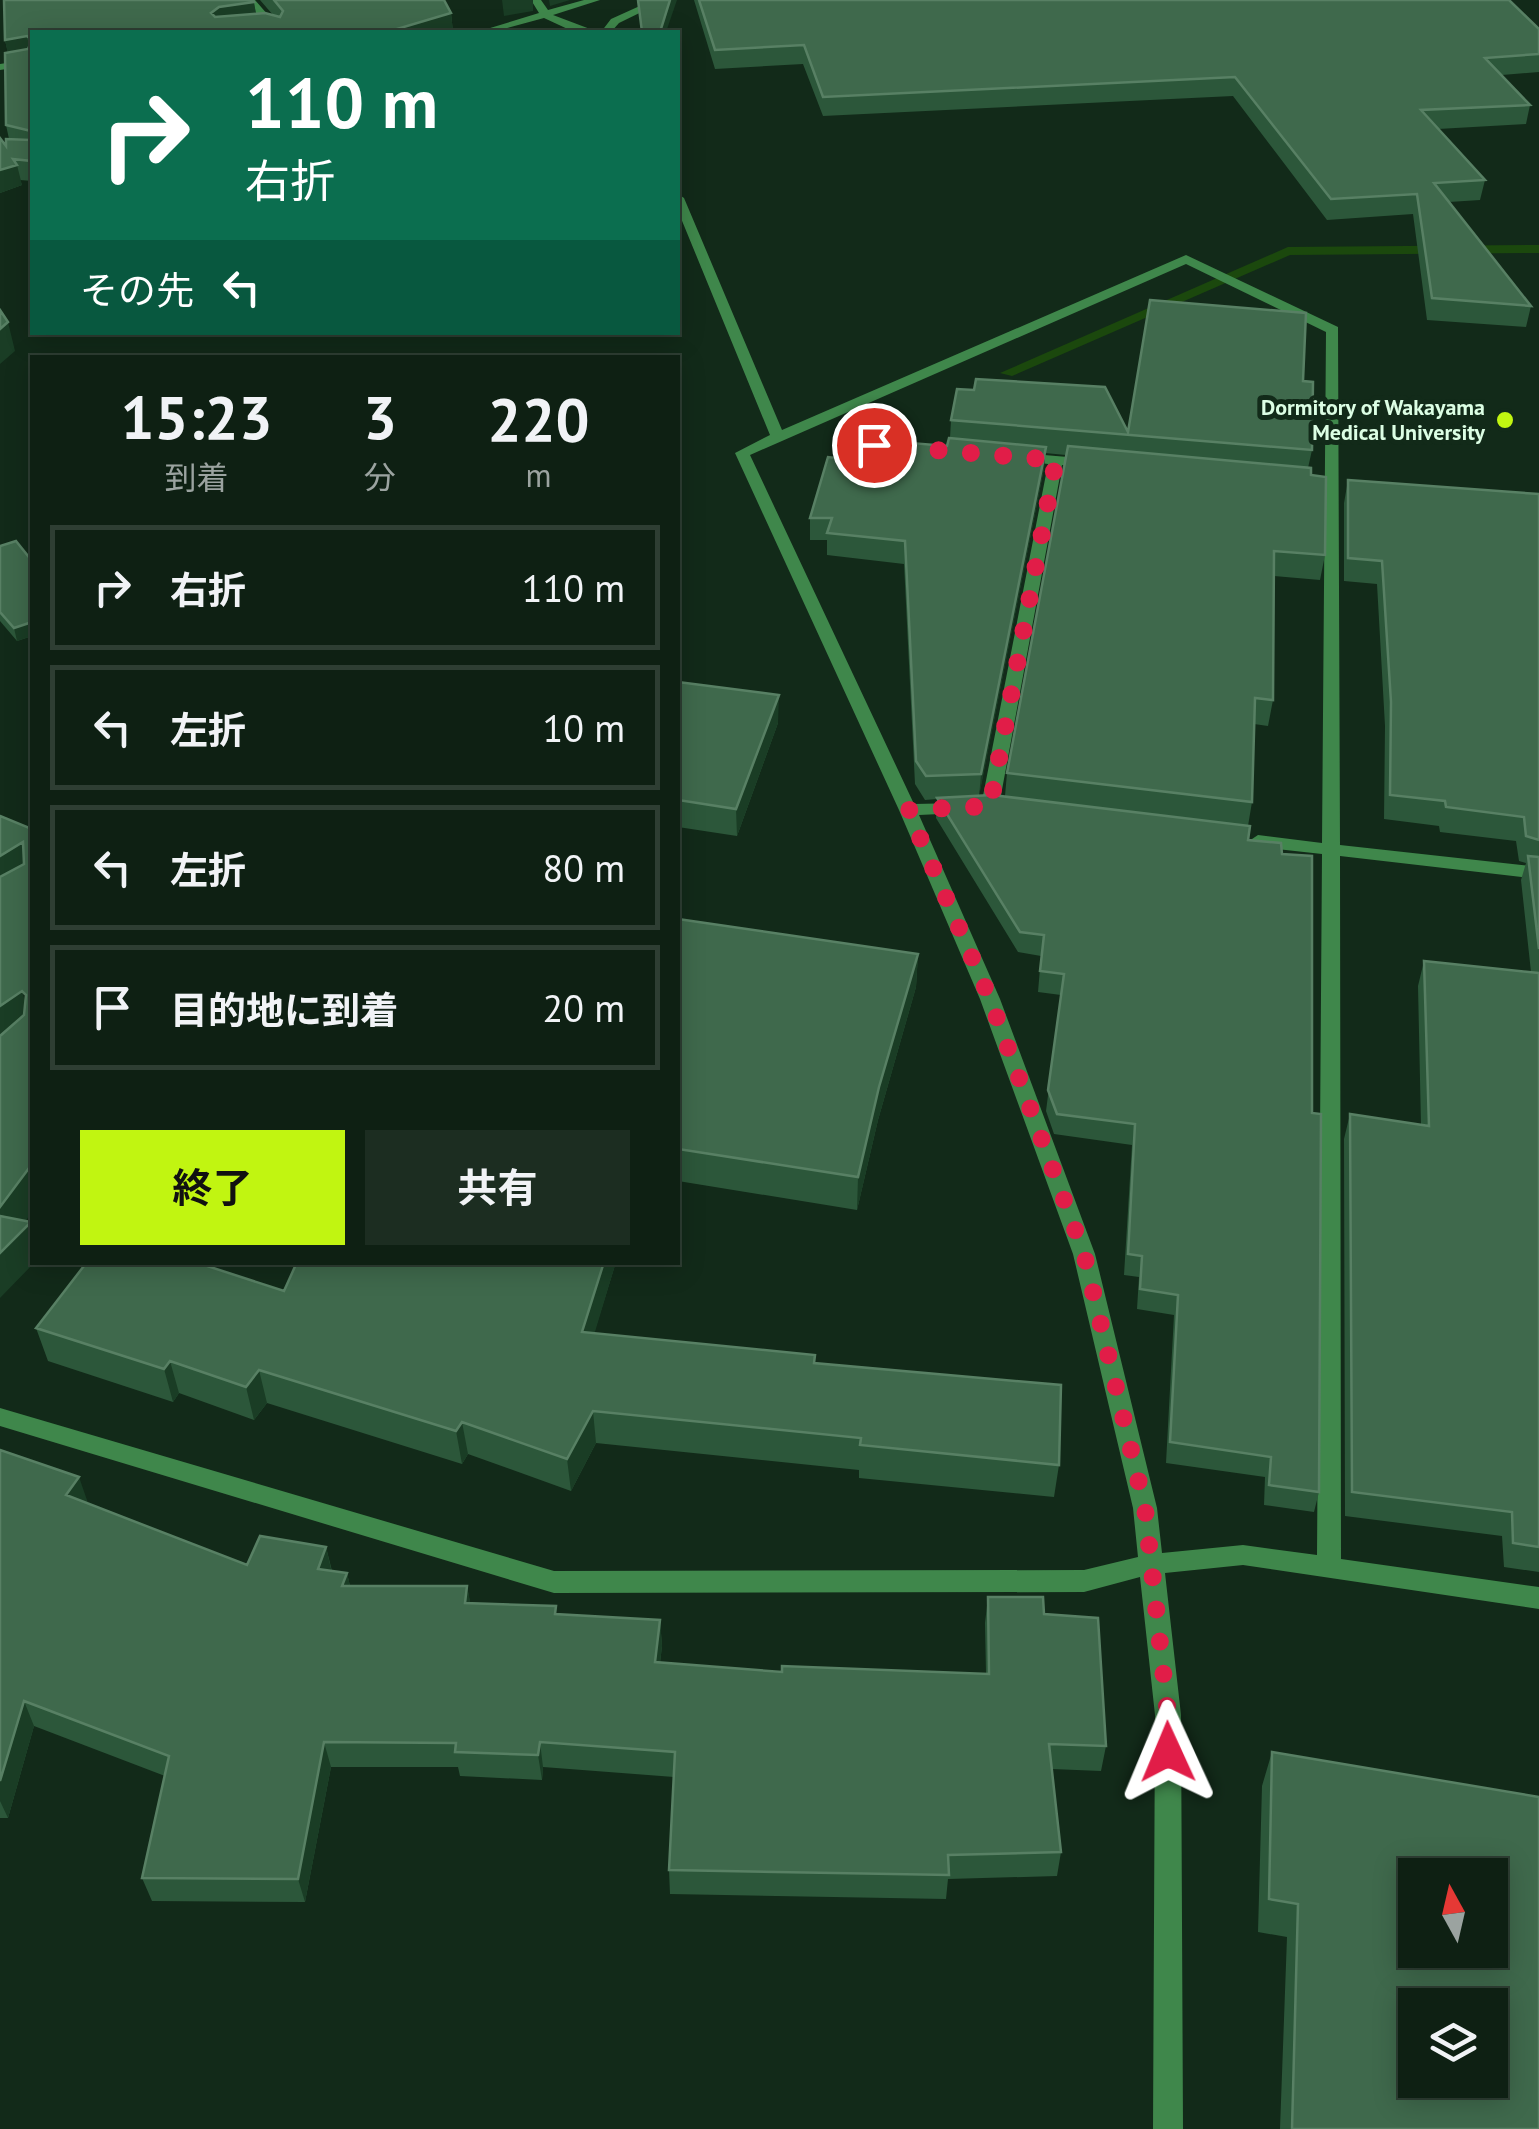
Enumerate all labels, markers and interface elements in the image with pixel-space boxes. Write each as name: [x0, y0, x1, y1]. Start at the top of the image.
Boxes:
text: 110 m: [245, 57, 438, 147]
icon: right: [80, 70, 210, 200]
text: 右折: [245, 151, 335, 209]
icon: left: [214, 260, 269, 315]
text: その先: [80, 265, 194, 314]
text: 15:23: [120, 378, 273, 456]
text: 3: [363, 378, 397, 456]
text: 220: [487, 380, 590, 458]
place label: Dormitory of Wakayama Medical University: [1261, 393, 1485, 446]
pin: [832, 403, 917, 488]
marker: Dormitory of Wakayama Medical University: [1494, 409, 1516, 431]
icon: arrive: [847, 418, 902, 473]
text: m: [526, 454, 552, 496]
text: 到着: [165, 456, 229, 498]
text: 分: [364, 456, 396, 498]
icon: right: [85, 560, 140, 615]
text: 110 m: [522, 563, 625, 612]
text: 右折: [170, 565, 246, 614]
icon: left: [85, 700, 140, 755]
text: 10 m: [543, 703, 625, 752]
text: 左折: [170, 705, 246, 754]
icon: left: [85, 840, 140, 895]
text: 80 m: [543, 843, 625, 892]
text: 左折: [170, 845, 246, 894]
icon: arrive: [85, 980, 140, 1035]
text: 20 m: [543, 983, 625, 1032]
text: 目的地に到着: [170, 985, 398, 1034]
button: 終了: [80, 1130, 345, 1245]
button: 共有: [365, 1130, 630, 1245]
position arrow: [1116, 1700, 1220, 1804]
north arrow: [1398, 1858, 1508, 1968]
map controls: [1398, 1858, 1508, 2098]
button: layers: [1398, 1988, 1508, 2098]

